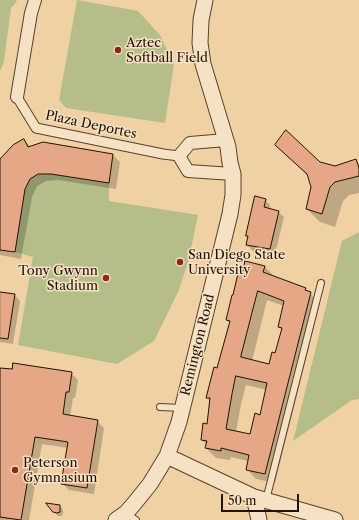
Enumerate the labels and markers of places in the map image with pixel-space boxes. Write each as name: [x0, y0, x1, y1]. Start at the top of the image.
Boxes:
place label: Aztec Softball Field: [126, 35, 208, 66]
marker: Aztec Softball Field: [113, 45, 123, 55]
place label: San Diego State University: [188, 247, 285, 278]
marker: San Diego State University: [175, 257, 185, 267]
place label: Tony Gwynn Stadium: [18, 263, 98, 294]
marker: Tony Gwynn Stadium: [101, 273, 111, 283]
place label: Peterson Gymnasium: [23, 455, 97, 486]
marker: Peterson Gymnasium: [10, 465, 20, 475]

